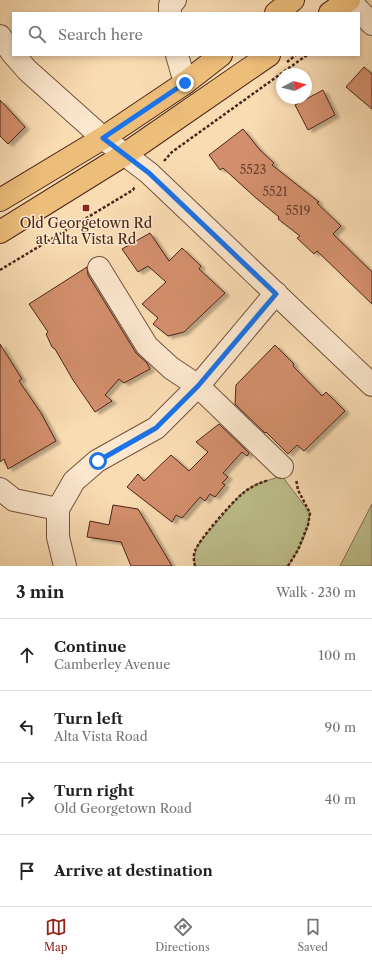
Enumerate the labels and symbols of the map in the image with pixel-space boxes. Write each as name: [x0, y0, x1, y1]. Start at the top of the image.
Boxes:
north arrow: [276, 68, 312, 104]
route end: [176, 74, 194, 92]
house number: 5523: [240, 162, 266, 177]
house number: 5521: [263, 184, 287, 199]
marker: Old Georgetown Rd at Alta Vista Rd: [81, 203, 91, 213]
house number: 5519: [285, 203, 311, 218]
place label: Old Georgetown Rd at Alta Vista Rd: [20, 214, 153, 248]
route start: [89, 452, 107, 470]

